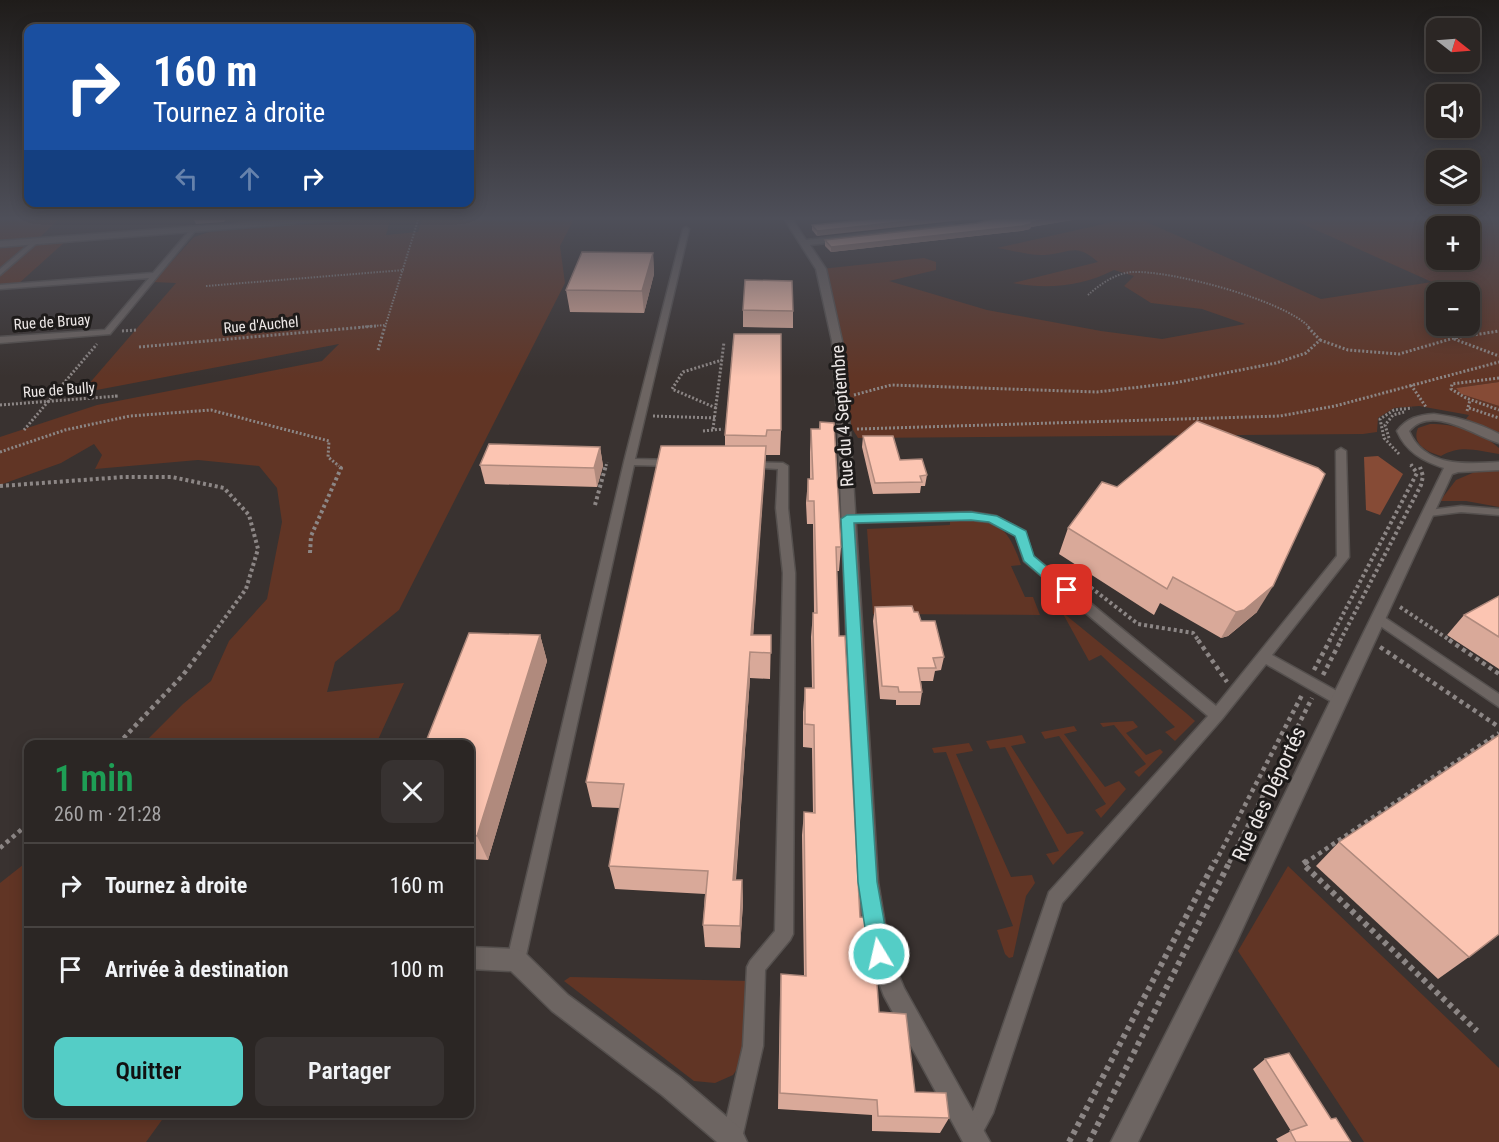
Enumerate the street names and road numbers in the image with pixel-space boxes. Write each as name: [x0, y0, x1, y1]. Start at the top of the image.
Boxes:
street label: Rue de Bruay: [13, 310, 91, 334]
street label: Rue d'Auchel: [223, 313, 299, 337]
street label: Rue du 4 Septembre: [827, 344, 857, 488]
street label: Rue de Bully: [22, 379, 96, 401]
street label: Rue des Déportés: [1227, 723, 1311, 865]

